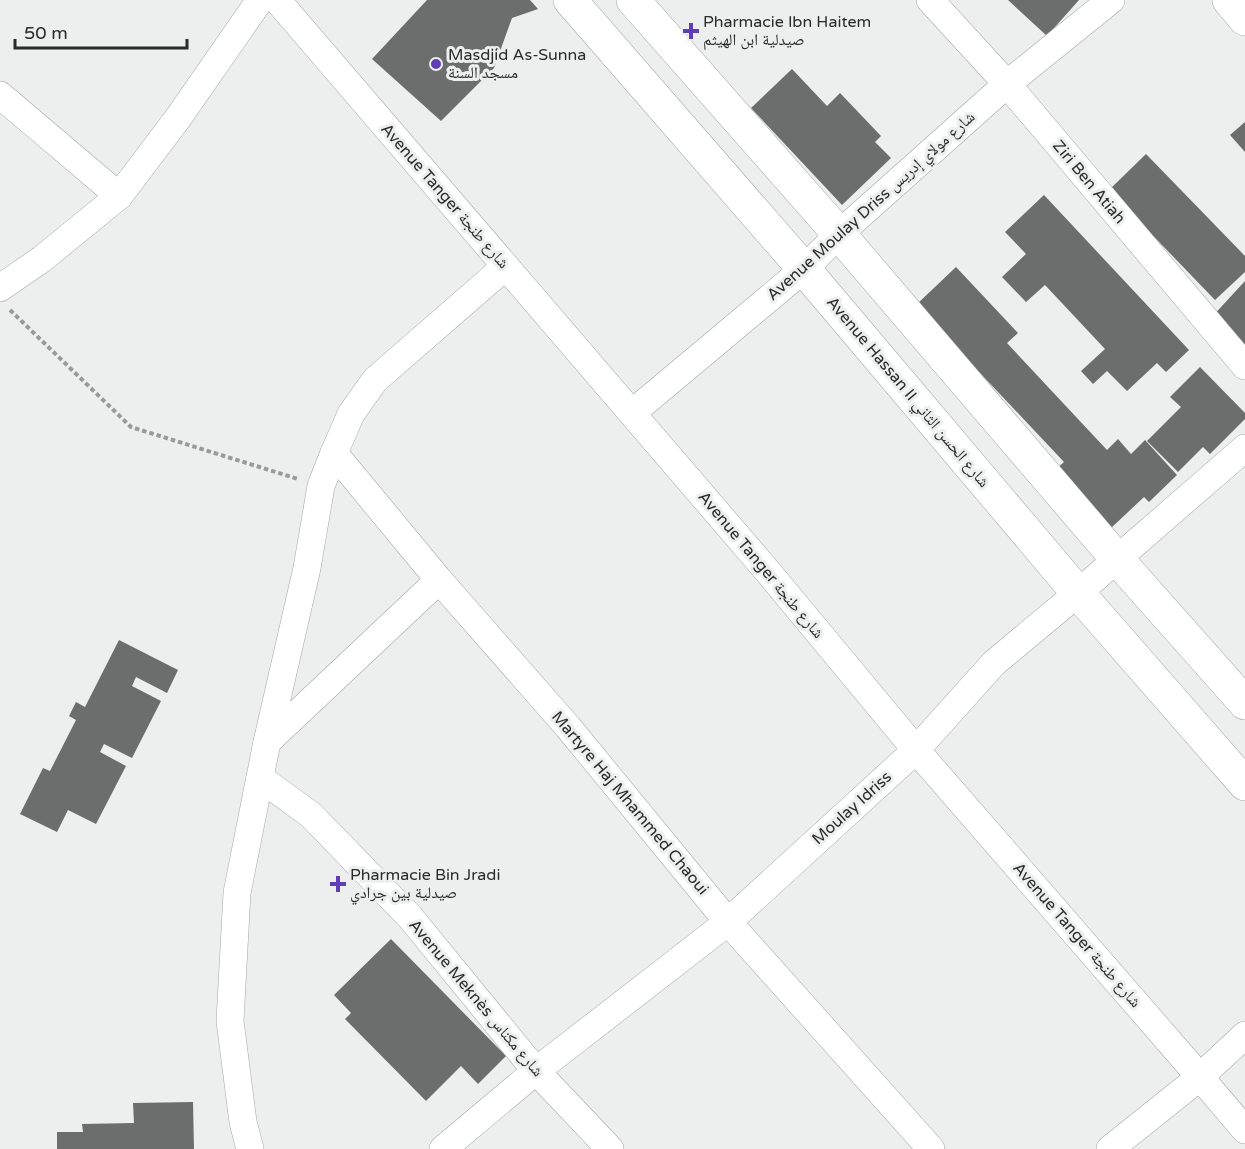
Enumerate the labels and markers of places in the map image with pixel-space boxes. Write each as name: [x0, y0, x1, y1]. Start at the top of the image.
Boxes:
place label: Pharmacie Ibn Haitem صيدلية ابن الهيثم: [703, 12, 871, 50]
marker: Pharmacie Ibn Haitem صيدلية ابن الهيثم: [684, 24, 698, 38]
place label: Masdjid As-Sunna مسجد السنة: [448, 45, 586, 83]
marker: Masdjid As-Sunna مسجد السنة: [429, 57, 443, 71]
place label: Pharmacie Bin Jradi صيدلية بين جرادي: [350, 865, 500, 905]
marker: Pharmacie Bin Jradi صيدلية بين جرادي: [331, 877, 345, 891]

